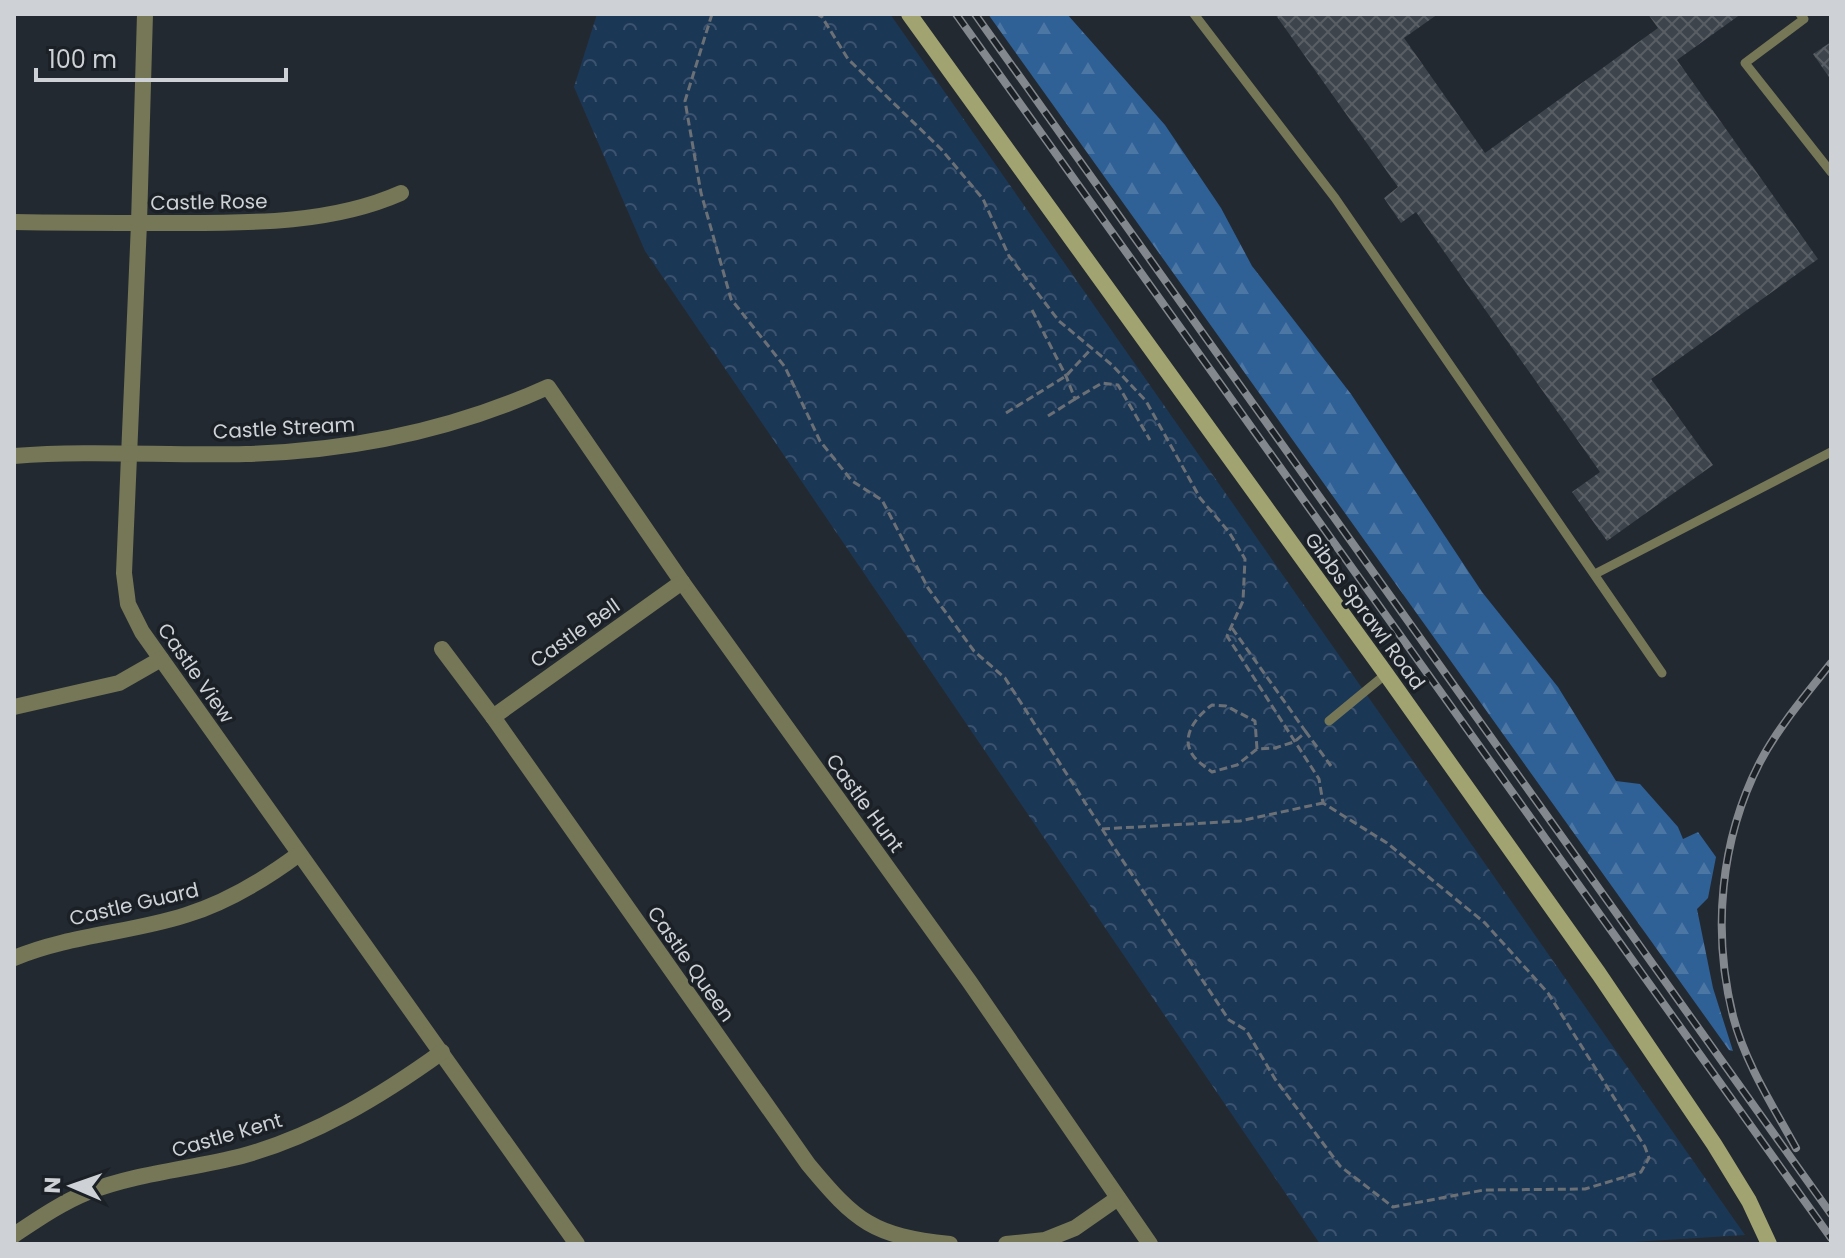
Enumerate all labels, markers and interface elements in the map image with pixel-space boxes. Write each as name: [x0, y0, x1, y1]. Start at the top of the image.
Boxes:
scale bar: [36, 32, 286, 82]
text: 100 m: [48, 43, 117, 76]
street label: Castle Rose: [150, 187, 268, 217]
street label: Castle Stream: [212, 410, 356, 446]
street label: Gibbs Sprawl Road: [1298, 527, 1432, 695]
street label: Castle Bell: [524, 592, 626, 674]
street label: Castle View: [151, 617, 241, 729]
street label: Castle Hunt: [820, 748, 910, 858]
street label: Castle Guard: [66, 875, 202, 933]
street label: Castle Queen: [641, 900, 741, 1028]
street label: Castle Kent: [168, 1106, 286, 1164]
north arrow: [32, 1146, 112, 1226]
text: N: [37, 1177, 68, 1194]

